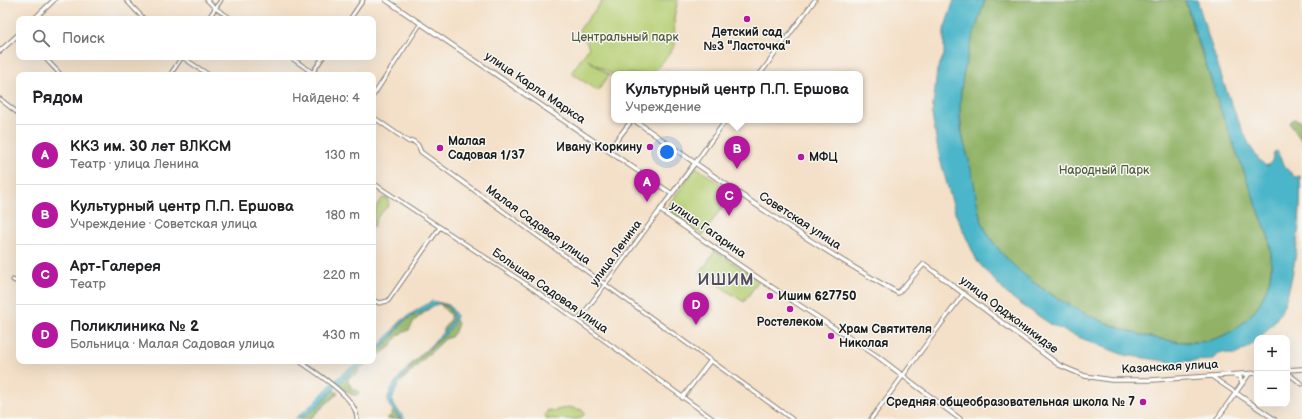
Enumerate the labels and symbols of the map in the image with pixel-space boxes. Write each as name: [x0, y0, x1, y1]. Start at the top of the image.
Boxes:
marker: Детский сад №3 "Ласточка": [742, 14, 752, 24]
place label: Детский сад №3 "Ласточка": [704, 25, 790, 54]
park label: Центральный парк: [571, 30, 679, 45]
street label: улица Карла Маркса: [482, 49, 588, 127]
place label: Малая Садовая 1/37: [448, 134, 525, 163]
pin: B: [724, 136, 750, 169]
place label: Ивану Коркину: [556, 140, 642, 155]
marker: Ивану Коркину: [645, 142, 655, 152]
your location: [657, 142, 677, 162]
marker: Малая Садовая 1/37: [435, 143, 445, 153]
place label: МФЦ: [809, 150, 838, 165]
marker: МФЦ: [796, 152, 806, 162]
park label: Народный Парк: [1059, 163, 1150, 178]
pin: A: [634, 169, 660, 202]
street label: Малая Садовая улица: [483, 182, 593, 268]
pin: C: [716, 183, 742, 216]
street label: Советская улица: [756, 189, 844, 253]
street label: улица Гагарина: [667, 198, 749, 262]
street label: улица Ленина: [587, 217, 645, 289]
street label: Большая Садовая улица: [489, 245, 611, 337]
district label: ИШИМ: [697, 271, 755, 290]
street label: улица Орджоникидзе: [957, 273, 1061, 357]
place label: Ишим 627750: [778, 289, 856, 304]
marker: Ишим 627750: [765, 291, 775, 301]
pin: D: [683, 292, 709, 325]
marker: Ростелеком: [785, 304, 795, 314]
place label: Ростелеком: [757, 315, 823, 330]
place label: Храм Святителя Николая: [838, 322, 932, 351]
marker: Храм Святителя Николая: [826, 331, 836, 341]
street label: Казанская улица: [1121, 357, 1219, 377]
place label: Средняя общеобразовательная школа № 7: [886, 395, 1135, 410]
marker: Средняя общеобразовательная школа № 7: [1138, 397, 1148, 407]

